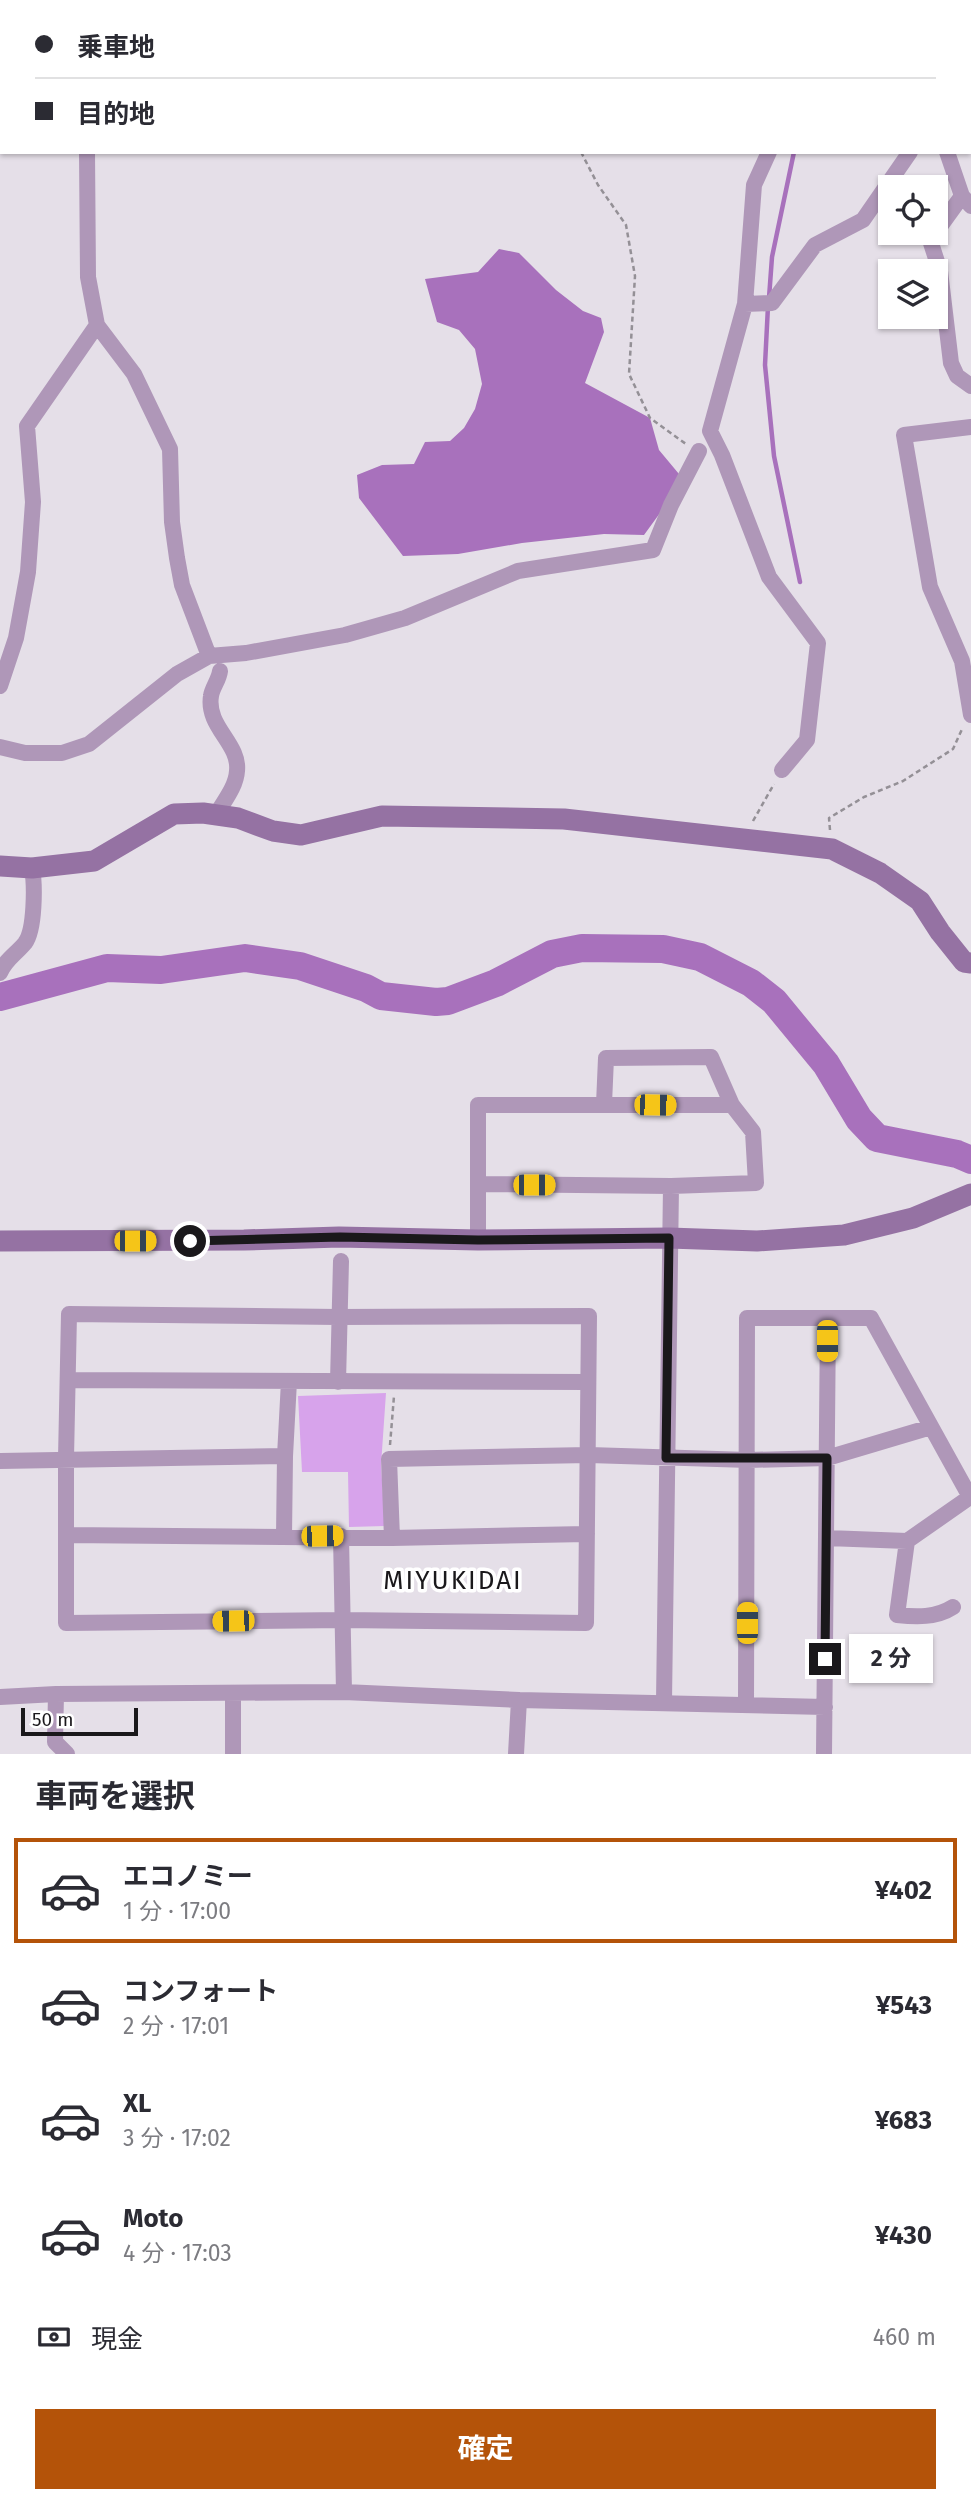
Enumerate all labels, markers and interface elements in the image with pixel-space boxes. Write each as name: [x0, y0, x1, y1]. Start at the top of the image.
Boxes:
text: 乗車地: [77, 32, 155, 63]
text: 目的地: [77, 99, 155, 130]
map controls: [878, 175, 948, 329]
button: locate: [878, 175, 948, 245]
button: layers: [878, 259, 948, 329]
car: [634, 1094, 677, 1116]
car: [514, 1175, 556, 1196]
route start: [174, 1225, 206, 1257]
car: [115, 1231, 157, 1252]
car: [817, 1320, 838, 1362]
car: [301, 1525, 344, 1547]
district label: MIYUKIDAI: [383, 1565, 523, 1596]
car: [737, 1602, 758, 1644]
car: [212, 1610, 255, 1632]
callout: 2 分: [850, 1634, 934, 1684]
route end: [809, 1643, 841, 1675]
text: 2 分: [871, 1644, 911, 1672]
scale bar: [21, 1705, 138, 1737]
text: 50 m: [32, 1708, 73, 1731]
text: 車両を選択: [35, 1777, 195, 1815]
icon: car: [39, 1859, 102, 1922]
text: エコノミー: [123, 1861, 253, 1892]
text: ¥402: [875, 1875, 932, 1906]
text: 1 分 · 17:00: [123, 1897, 231, 1925]
icon: car: [39, 1974, 102, 2037]
text: コンフォート: [123, 1976, 278, 2007]
text: ¥543: [876, 1990, 932, 2021]
text: 2 分 · 17:01: [123, 2012, 229, 2040]
text: XL: [123, 2088, 151, 2119]
icon: car: [39, 2089, 102, 2152]
text: ¥683: [875, 2105, 932, 2136]
text: 3 分 · 17:02: [123, 2124, 231, 2152]
text: Moto: [123, 2203, 183, 2234]
icon: car: [39, 2204, 102, 2267]
text: ¥430: [875, 2220, 932, 2251]
text: 4 分 · 17:03: [123, 2239, 232, 2267]
icon: cash: [35, 2318, 73, 2356]
text: 460 m: [873, 2323, 936, 2351]
text: 現金: [91, 2324, 143, 2355]
button: 確定: [35, 2409, 936, 2489]

